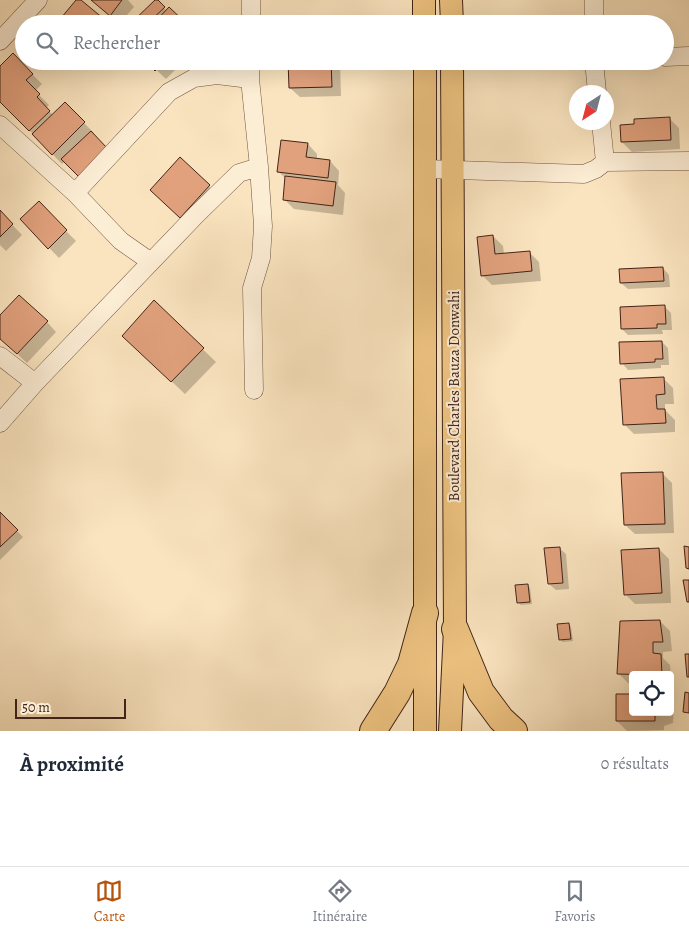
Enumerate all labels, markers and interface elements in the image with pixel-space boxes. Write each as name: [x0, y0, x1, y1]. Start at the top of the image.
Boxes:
search box: [15, 15, 674, 70]
icon: search: [33, 29, 61, 57]
text: Rechercher: [73, 30, 160, 56]
north arrow: [569, 85, 614, 130]
street label: Boulevard Charles Bauza Donwahi: [444, 291, 464, 501]
map controls: [629, 671, 674, 716]
button: locate: [629, 671, 674, 716]
scale bar: [15, 696, 126, 719]
text: 50 m: [22, 698, 50, 717]
text: À proximité: [20, 750, 124, 778]
text: 0 résultats: [601, 753, 669, 775]
tab: Carte: [94, 877, 125, 926]
tab: Itinéraire: [313, 877, 367, 926]
tab: Favoris: [555, 877, 595, 926]

